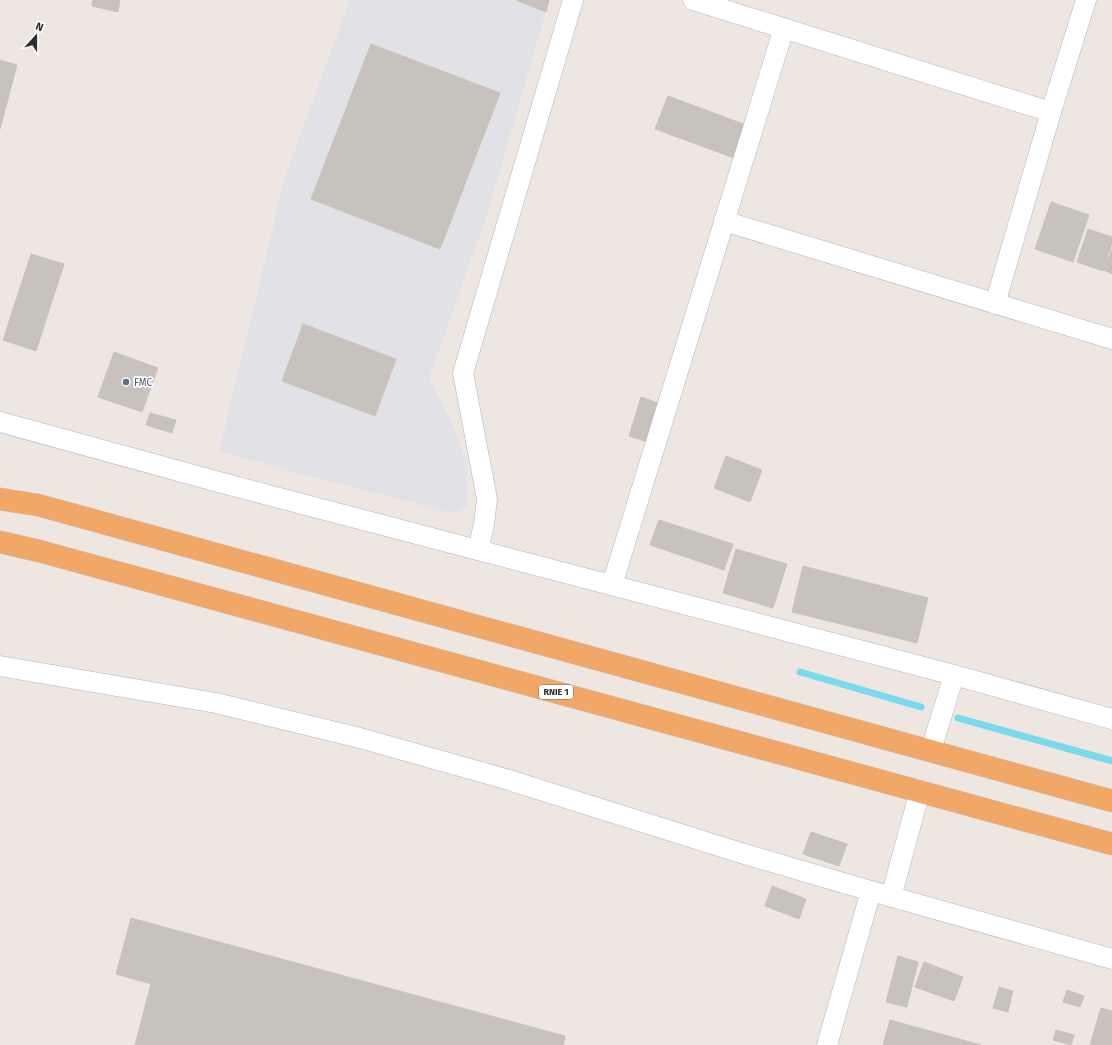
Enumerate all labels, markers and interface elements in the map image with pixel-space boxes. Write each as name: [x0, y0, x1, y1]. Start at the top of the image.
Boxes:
north arrow: [16, 16, 56, 56]
text: N: [34, 20, 45, 35]
marker: FMC: [121, 377, 131, 387]
place label: FMC: [134, 377, 152, 389]
road number: RNIE 1: [539, 685, 573, 699]

